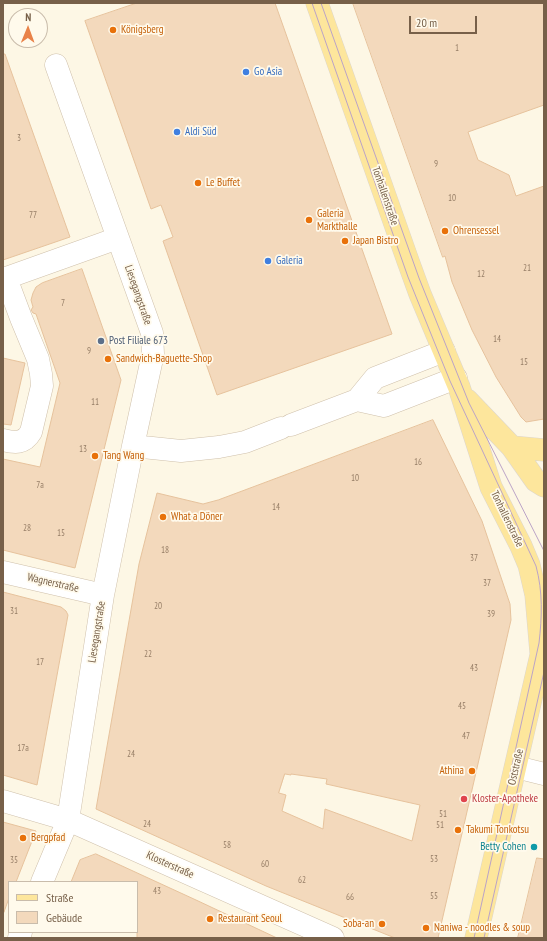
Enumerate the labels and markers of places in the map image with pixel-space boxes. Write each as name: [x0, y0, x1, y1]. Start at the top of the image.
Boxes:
place label: Königsberg: [121, 23, 164, 37]
marker: Königsberg: [108, 25, 118, 35]
place label: Go Asia: [254, 65, 282, 79]
marker: Go Asia: [241, 67, 251, 77]
place label: Aldi Süd: [185, 125, 216, 139]
marker: Aldi Süd: [172, 127, 182, 137]
place label: Le Buffet: [206, 176, 240, 190]
marker: Le Buffet: [193, 178, 203, 188]
place label: Galeria Markthalle: [317, 207, 358, 233]
marker: Galeria Markthalle: [304, 215, 314, 225]
place label: Ohrensessel: [453, 224, 499, 238]
marker: Ohrensessel: [440, 226, 450, 236]
place label: Japan Bistro: [353, 234, 398, 248]
marker: Japan Bistro: [340, 236, 350, 246]
place label: Galeria: [276, 254, 303, 268]
marker: Galeria: [263, 256, 273, 266]
place label: Post Filiale 673: [109, 334, 168, 348]
marker: Post Filiale 673: [96, 336, 106, 346]
place label: Sandwich-Baguette-Shop: [116, 352, 212, 366]
marker: Sandwich-Baguette-Shop: [103, 354, 113, 364]
place label: Tang Wang: [103, 449, 144, 463]
marker: Tang Wang: [90, 451, 100, 461]
place label: What a Döner: [171, 510, 223, 524]
marker: What a Döner: [158, 512, 168, 522]
place label: Athina: [439, 764, 464, 778]
marker: Athina: [467, 766, 477, 776]
place label: Kloster-Apotheke: [472, 792, 538, 806]
marker: Kloster-Apotheke: [459, 794, 469, 804]
place label: Takumi Tonkotsu: [466, 823, 529, 837]
marker: Takumi Tonkotsu: [453, 825, 463, 835]
place label: Bergpfad: [31, 831, 65, 845]
marker: Bergpfad: [18, 833, 28, 843]
place label: Betty Cohen: [480, 840, 526, 854]
marker: Betty Cohen: [529, 842, 539, 852]
place label: Restaurant Seoul: [218, 912, 282, 926]
marker: Restaurant Seoul: [205, 914, 215, 924]
place label: Soba-an: [343, 917, 374, 931]
marker: Soba-an: [377, 919, 387, 929]
place label: Naniwa - noodles & soup: [434, 921, 530, 935]
marker: Naniwa - noodles & soup: [421, 923, 431, 933]

